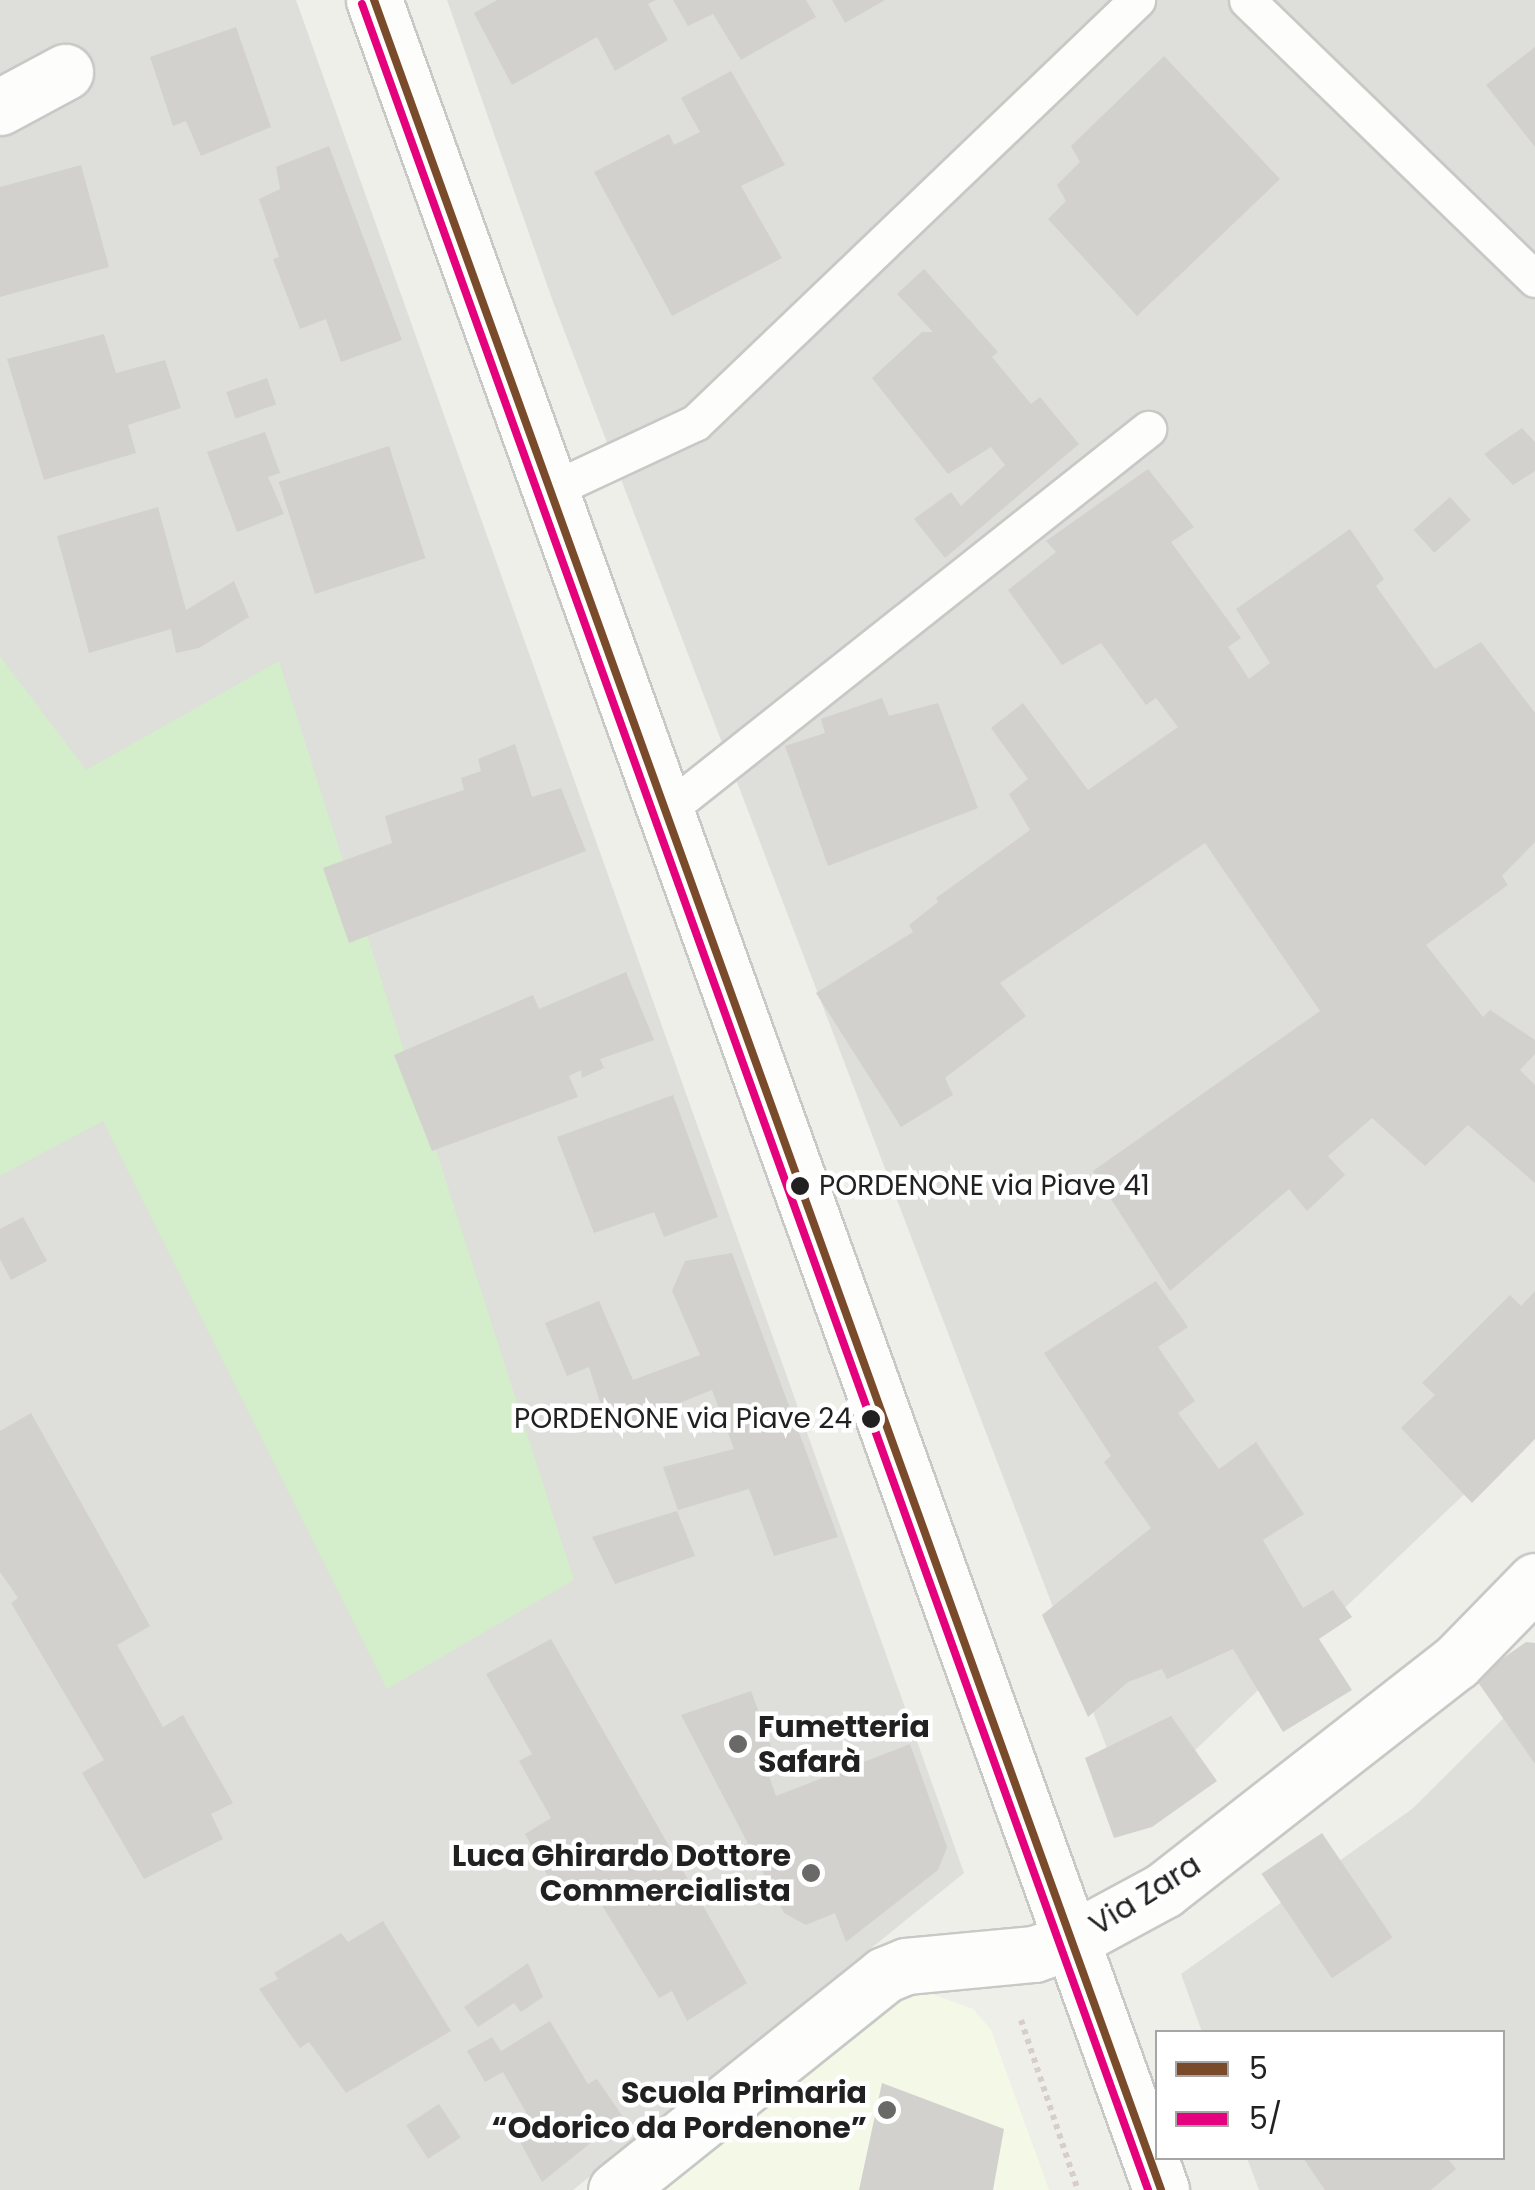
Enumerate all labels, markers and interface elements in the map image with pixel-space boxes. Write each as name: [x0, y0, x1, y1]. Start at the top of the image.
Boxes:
place label: PORDENONE via Piave 41: [819, 1169, 1150, 1203]
marker: PORDENONE via Piave 41: [790, 1176, 810, 1196]
place label: PORDENONE via Piave 24: [514, 1402, 852, 1436]
marker: PORDENONE via Piave 24: [861, 1409, 881, 1429]
place label: Fumetteria Safarà: [758, 1709, 930, 1780]
marker: Fumetteria Safarà: [727, 1733, 749, 1755]
place label: Luca Ghirardo Dottore Commercialista: [452, 1838, 791, 1908]
street label: Via Zara: [1083, 1847, 1207, 1943]
marker: Luca Ghirardo Dottore Commercialista: [800, 1862, 822, 1884]
legend: [1155, 2030, 1505, 2160]
text: 5: [1249, 2047, 1268, 2090]
place label: Scuola Primaria “Odorico da Pordenone”: [492, 2075, 867, 2146]
text: 5/: [1249, 2097, 1282, 2140]
marker: Scuola Primaria “Odorico da Pordenone”: [876, 2099, 898, 2121]

